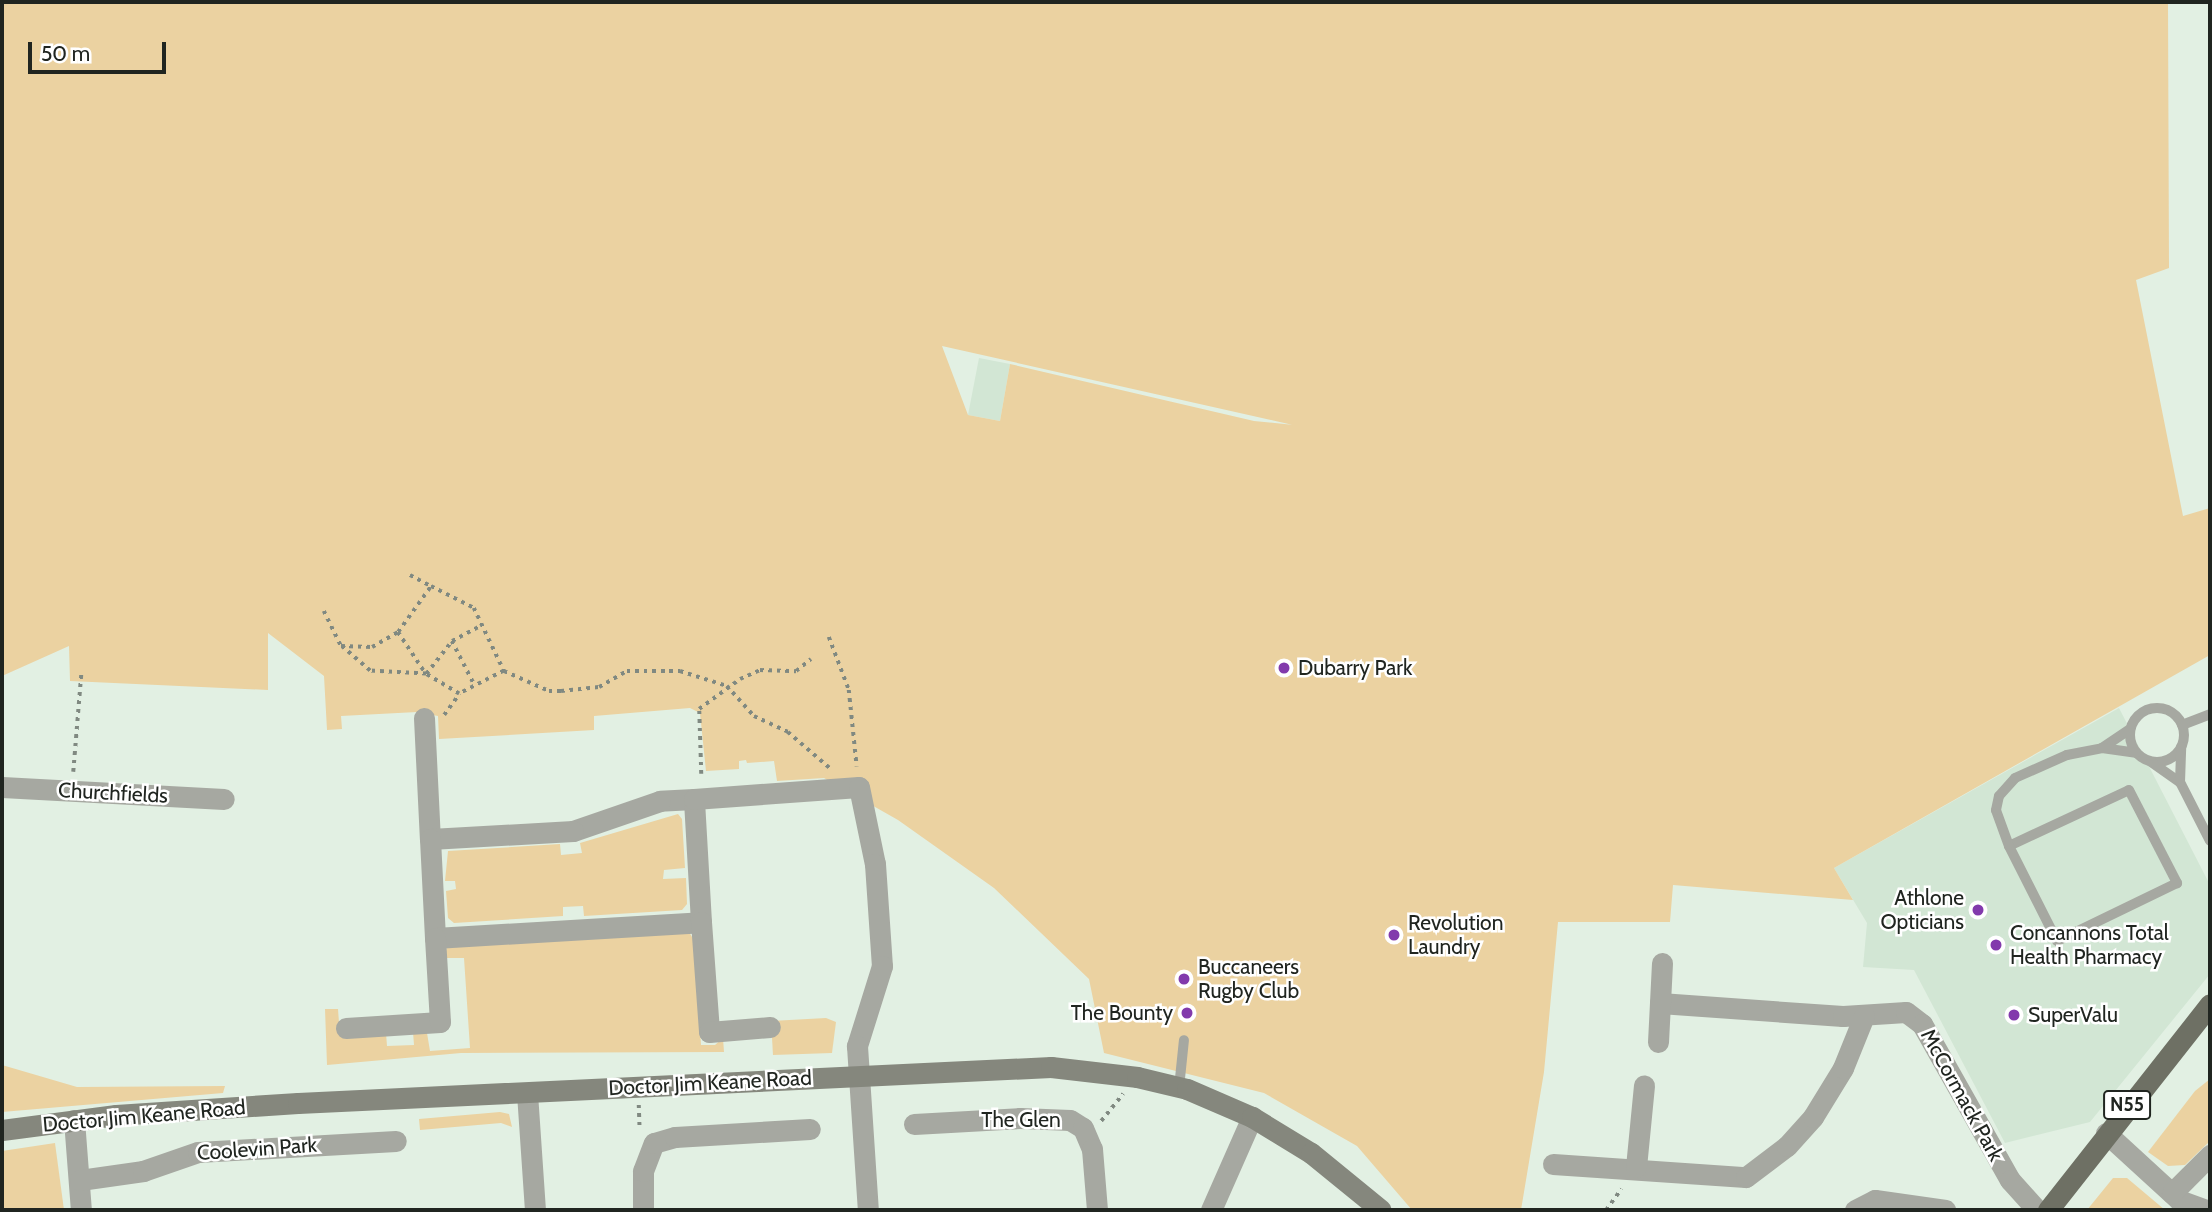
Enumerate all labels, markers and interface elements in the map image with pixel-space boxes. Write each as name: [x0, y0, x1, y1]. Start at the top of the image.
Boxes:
scale bar: [32, 28, 170, 72]
text: 50 m: [41, 41, 90, 66]
place label: Dubarry Park: [1298, 655, 1412, 681]
marker: Dubarry Park: [1276, 660, 1292, 676]
street label: Churchfields: [57, 778, 169, 808]
place label: Athlone Opticians: [1880, 885, 1964, 935]
marker: Athlone Opticians: [1970, 902, 1986, 918]
place label: Revolution Laundry: [1408, 910, 1503, 960]
place label: Concannons Total Health Pharmacy: [2010, 920, 2169, 970]
marker: Revolution Laundry: [1386, 927, 1402, 943]
marker: Concannons Total Health Pharmacy: [1988, 937, 2004, 953]
place label: Buccaneers Rugby Club: [1198, 954, 1299, 1004]
marker: Buccaneers Rugby Club: [1176, 971, 1192, 987]
place label: The Bounty: [1071, 1000, 1173, 1026]
place label: SuperValu: [2028, 1002, 2118, 1028]
marker: The Bounty: [1179, 1005, 1195, 1021]
marker: SuperValu: [2006, 1007, 2022, 1023]
street label: McCormack Park: [1915, 1025, 2009, 1165]
street label: Doctor Jim Keane Road: [608, 1065, 812, 1101]
road number: N55: [2102, 1090, 2152, 1120]
street label: Doctor Jim Keane Road: [41, 1095, 247, 1137]
street label: The Glen: [981, 1107, 1061, 1133]
street label: Coolevin Park: [196, 1132, 318, 1166]

